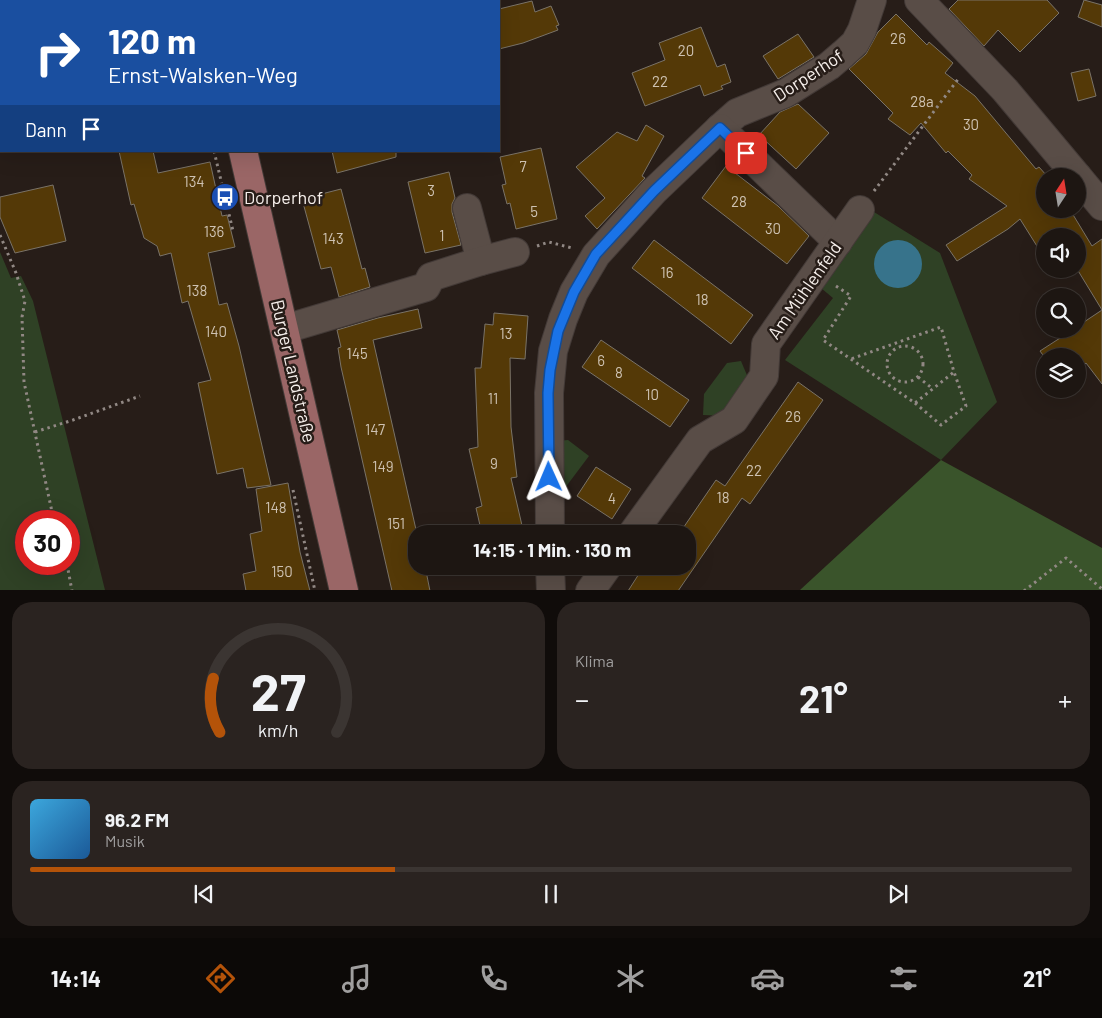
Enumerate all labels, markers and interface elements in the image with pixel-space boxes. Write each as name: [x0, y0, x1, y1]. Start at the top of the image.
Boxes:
text: 120 m: [108, 19, 196, 61]
icon: right: [25, 20, 90, 85]
house number: 26: [890, 29, 906, 47]
house number: 20: [678, 41, 694, 59]
street label: Dorperhof: [769, 44, 847, 106]
text: Ernst-Walsken-Weg: [108, 61, 298, 87]
house number: 22: [652, 72, 668, 90]
house number: 28a: [910, 92, 934, 110]
icon: arrive: [77, 115, 105, 143]
house number: 30: [963, 115, 979, 133]
text: Dann: [25, 118, 67, 141]
pin: [725, 132, 767, 174]
icon: arrive: [732, 139, 760, 167]
house number: 7: [519, 157, 527, 175]
north arrow: [1036, 168, 1086, 218]
map controls: [1036, 168, 1086, 398]
house number: 134: [183, 172, 205, 190]
house number: 3: [427, 181, 435, 199]
bus stop icon: Dorperhof: [210, 182, 240, 212]
place label: Dorperhof: [244, 186, 323, 208]
house number: 28: [731, 192, 747, 210]
house number: 5: [530, 202, 538, 220]
house number: 30: [765, 219, 781, 237]
house number: 136: [204, 222, 224, 240]
house number: 1: [439, 226, 445, 244]
button: sound: [1036, 228, 1086, 278]
house number: 143: [322, 229, 344, 247]
street label: Am Mühlenfeld: [762, 237, 846, 343]
house number: 16: [661, 263, 673, 281]
house number: 138: [187, 281, 207, 299]
button: search: [1036, 288, 1086, 338]
house number: 18: [695, 290, 709, 308]
street label: Burger Landstraße: [267, 298, 321, 444]
house number: 140: [205, 322, 227, 340]
house number: 13: [500, 324, 512, 342]
house number: 145: [346, 344, 368, 362]
button: layers: [1036, 348, 1086, 398]
house number: 6: [597, 351, 605, 369]
house number: 8: [615, 363, 623, 381]
house number: 10: [645, 385, 659, 403]
house number: 11: [488, 389, 498, 407]
house number: 26: [785, 407, 801, 425]
house number: 147: [365, 420, 385, 438]
position arrow: [522, 450, 574, 502]
house number: 9: [490, 454, 498, 472]
house number: 149: [372, 457, 394, 475]
house number: 22: [746, 461, 762, 479]
house number: 18: [716, 488, 730, 506]
house number: 4: [608, 489, 616, 507]
house number: 148: [265, 498, 287, 516]
speed limit sign: 30: [15, 510, 80, 575]
house number: 151: [387, 514, 405, 532]
text: 14:15 · 1 Min. · 130 m: [473, 538, 631, 561]
house number: 150: [271, 562, 293, 580]
text: Klima: [575, 651, 614, 670]
text: 27: [251, 659, 306, 721]
text: 21°: [799, 675, 848, 721]
text: −: [575, 682, 589, 716]
text: +: [1058, 682, 1072, 716]
text: km/h: [258, 719, 299, 741]
text: 96.2 FM: [105, 808, 169, 831]
text: Musik: [105, 831, 145, 850]
icon: previous: [190, 880, 218, 908]
icon: pause: [537, 880, 565, 908]
icon: next: [884, 880, 912, 908]
icon: directions: [203, 961, 238, 996]
icon: music: [339, 961, 374, 996]
icon: phone: [476, 961, 511, 996]
icon: climate: [613, 961, 648, 996]
icon: car: [750, 961, 785, 996]
icon: filters: [886, 961, 921, 996]
text: 14:14: [51, 965, 101, 991]
text: 21°: [1023, 965, 1051, 991]

